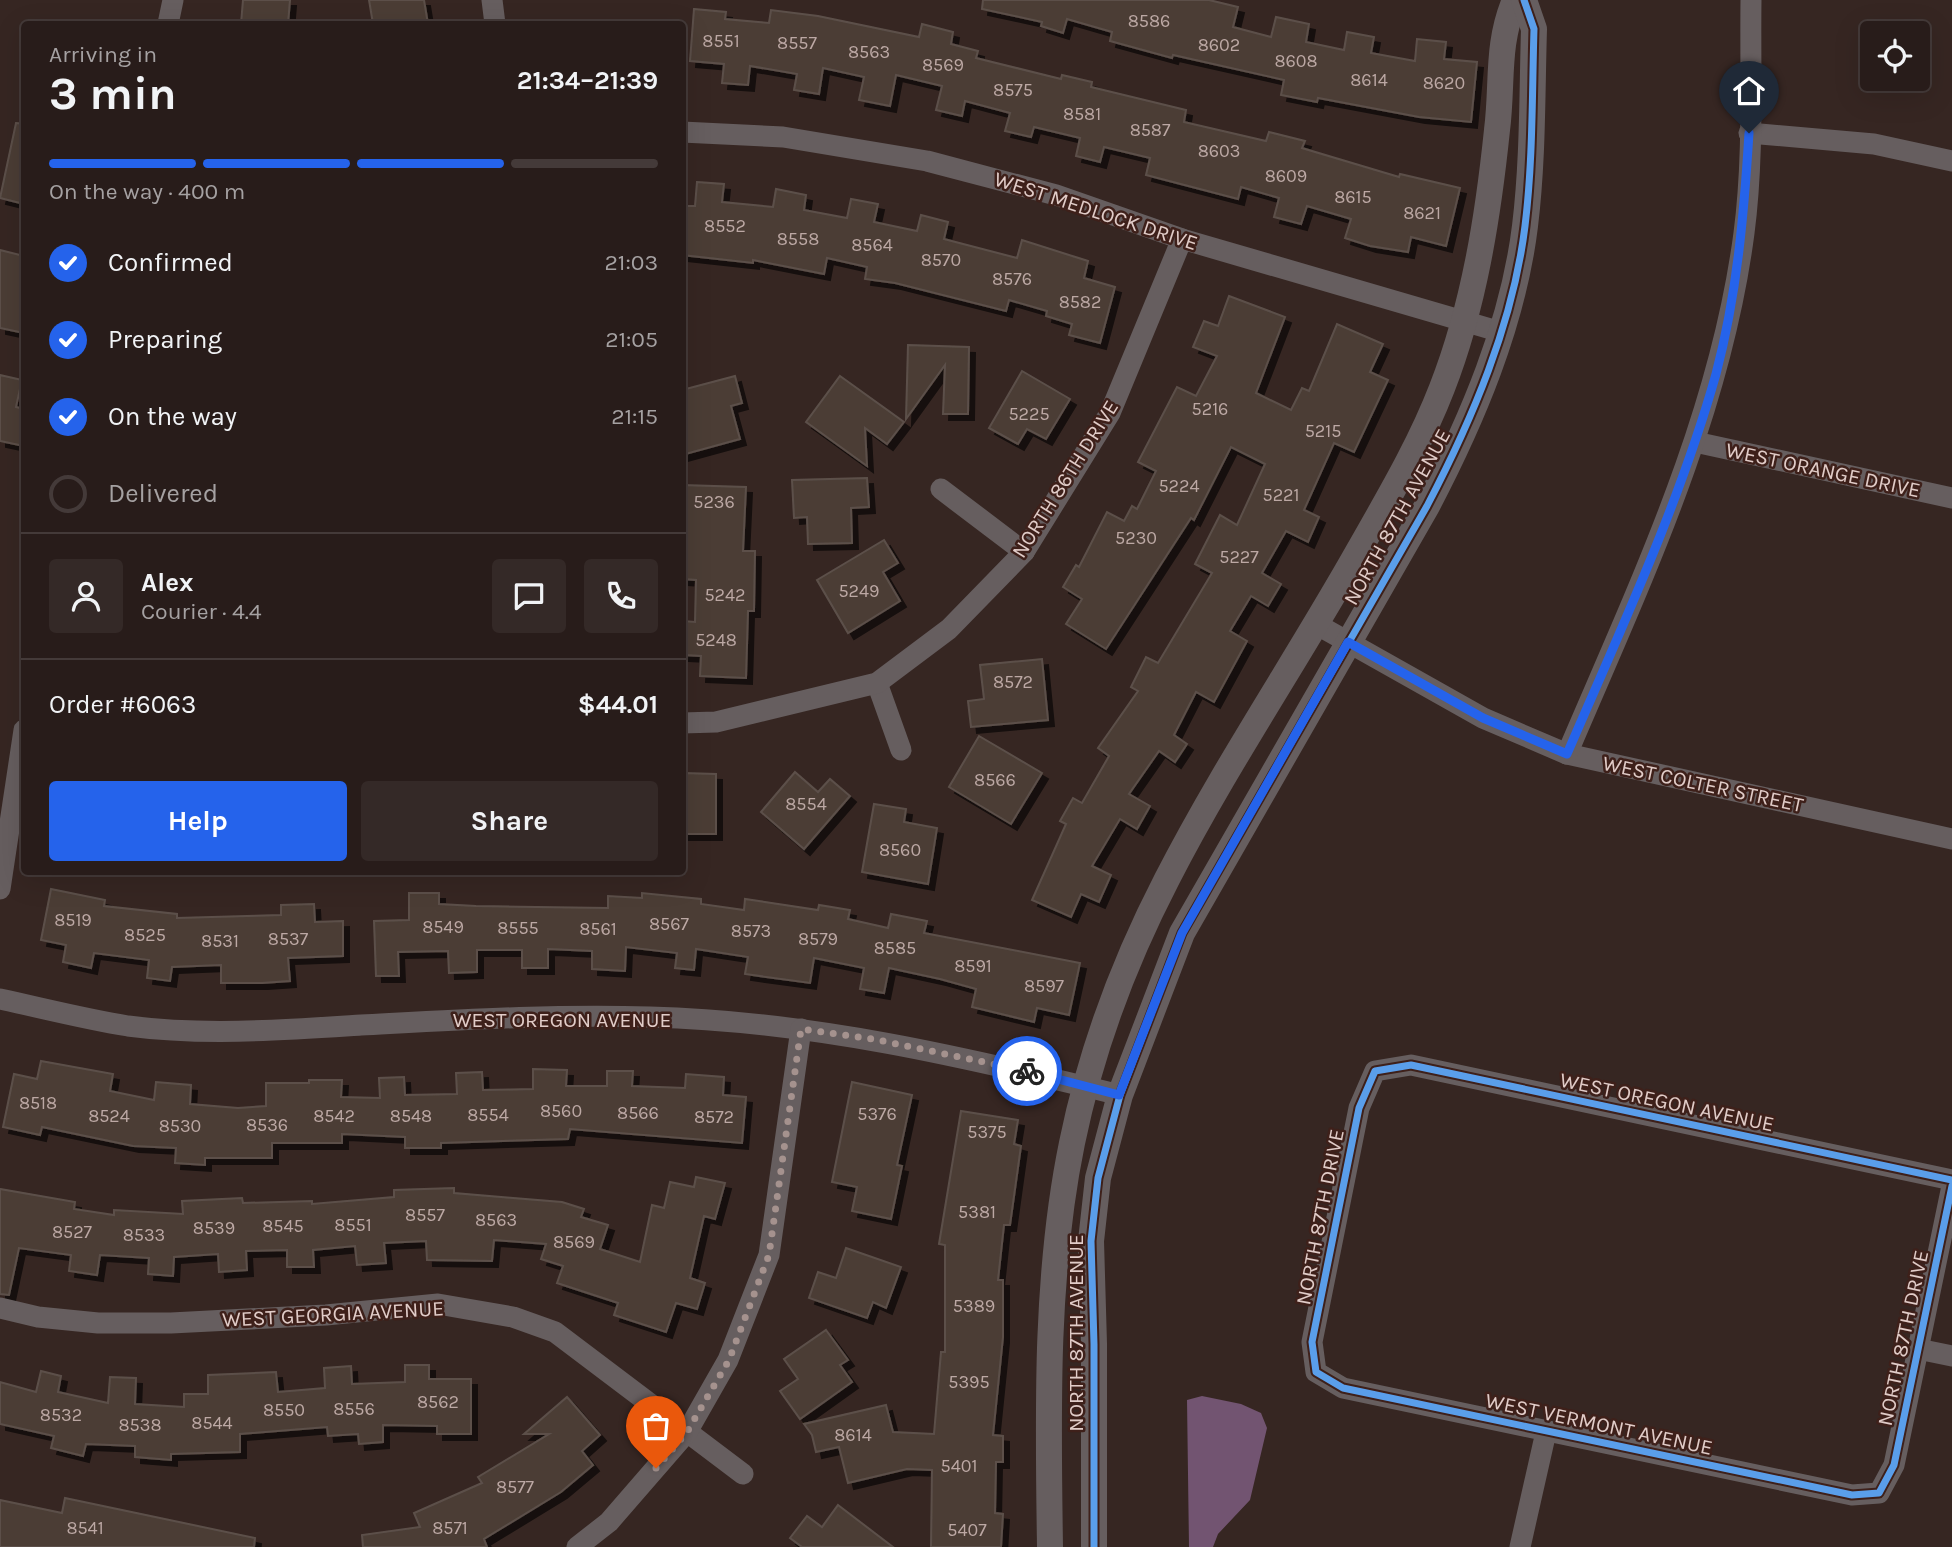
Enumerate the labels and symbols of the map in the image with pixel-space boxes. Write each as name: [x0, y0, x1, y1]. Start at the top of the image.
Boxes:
house number: 8586: [1128, 10, 1170, 32]
house number: 8551: [702, 30, 740, 52]
house number: 8557: [777, 32, 817, 54]
house number: 8602: [1198, 34, 1240, 56]
house number: 8563: [848, 41, 890, 63]
house number: 8608: [1274, 50, 1318, 72]
house number: 8569: [922, 54, 964, 76]
pin: [1719, 61, 1779, 133]
house number: 8614: [1350, 69, 1388, 91]
house number: 8620: [1423, 72, 1465, 94]
house number: 8575: [993, 79, 1033, 101]
house number: 8581: [1063, 103, 1101, 125]
house number: 8587: [1130, 119, 1171, 141]
house number: 8603: [1198, 140, 1240, 162]
house number: 8609: [1265, 165, 1307, 187]
street label: WEST MEDLOCK DRIVE: [991, 167, 1201, 255]
house number: 8615: [1334, 186, 1372, 208]
house number: 8621: [1403, 202, 1441, 224]
house number: 8552: [704, 215, 746, 237]
house number: 8558: [777, 228, 819, 250]
house number: 8564: [851, 234, 893, 256]
house number: 8570: [921, 249, 961, 271]
house number: 8576: [992, 268, 1032, 290]
house number: 8582: [1059, 291, 1101, 313]
street label: NORTH 86TH DRIVE: [1007, 396, 1123, 562]
house number: 5216: [1192, 398, 1228, 420]
house number: 5225: [1008, 403, 1050, 425]
house number: 5215: [1305, 420, 1341, 442]
street label: NORTH 87TH AVENUE: [1339, 425, 1455, 609]
street label: WEST ORANGE DRIVE: [1724, 438, 1922, 502]
house number: 5224: [1158, 475, 1200, 497]
house number: 5221: [1263, 484, 1299, 506]
house number: 5236: [693, 491, 735, 513]
house number: 5230: [1115, 527, 1157, 549]
house number: 5227: [1219, 546, 1259, 568]
house number: 5249: [838, 580, 880, 602]
house number: 5242: [704, 584, 746, 606]
house number: 5248: [695, 629, 737, 651]
house number: 8572: [993, 671, 1033, 693]
street label: WEST COLTER STREET: [1601, 751, 1806, 817]
house number: 8566: [974, 769, 1016, 791]
house number: 8554: [785, 793, 827, 815]
house number: 8560: [879, 839, 921, 861]
house number: 8519: [54, 909, 92, 931]
house number: 8567: [649, 913, 690, 935]
house number: 8549: [422, 916, 464, 938]
house number: 8555: [497, 917, 539, 939]
house number: 8561: [579, 918, 617, 940]
house number: 8573: [731, 920, 771, 942]
house number: 8525: [124, 924, 166, 946]
house number: 8537: [268, 928, 309, 950]
house number: 8579: [798, 928, 838, 950]
house number: 8531: [201, 930, 239, 952]
house number: 8585: [874, 937, 916, 959]
house number: 8591: [954, 955, 992, 977]
house number: 8597: [1024, 975, 1065, 997]
street label: WEST OREGON AVENUE: [453, 1008, 671, 1032]
courier: [992, 1036, 1062, 1106]
street label: WEST OREGON AVENUE: [1558, 1068, 1776, 1136]
house number: 8518: [19, 1092, 57, 1114]
house number: 8560: [540, 1100, 582, 1122]
house number: 8566: [617, 1102, 659, 1124]
house number: 5376: [857, 1103, 897, 1125]
house number: 8554: [467, 1104, 509, 1126]
house number: 8524: [88, 1105, 130, 1127]
house number: 8542: [313, 1105, 355, 1127]
house number: 8548: [390, 1105, 432, 1127]
house number: 8572: [694, 1106, 734, 1128]
house number: 8536: [246, 1114, 288, 1136]
house number: 8530: [159, 1115, 201, 1137]
house number: 5375: [967, 1121, 1007, 1143]
street label: NORTH 87TH DRIVE: [1291, 1127, 1349, 1307]
house number: 5381: [958, 1201, 996, 1223]
house number: 8557: [405, 1204, 445, 1226]
house number: 8563: [475, 1209, 517, 1231]
house number: 8551: [334, 1214, 372, 1236]
house number: 8545: [262, 1215, 304, 1237]
house number: 8539: [193, 1217, 235, 1239]
house number: 8527: [52, 1221, 93, 1243]
house number: 8533: [123, 1224, 165, 1246]
house number: 8569: [553, 1231, 595, 1253]
street label: NORTH 87TH AVENUE: [1064, 1234, 1088, 1432]
street label: NORTH 87TH DRIVE: [1873, 1248, 1933, 1428]
house number: 5389: [953, 1295, 995, 1317]
street label: WEST GEORGIA AVENUE: [222, 1296, 444, 1332]
house number: 5395: [948, 1371, 990, 1393]
street label: WEST VERMONT AVENUE: [1483, 1388, 1715, 1460]
house number: 8562: [417, 1391, 459, 1413]
pin: [626, 1396, 686, 1468]
house number: 8556: [333, 1398, 375, 1420]
house number: 8550: [263, 1399, 305, 1421]
house number: 8532: [40, 1404, 82, 1426]
house number: 8544: [191, 1412, 233, 1434]
house number: 8538: [119, 1414, 161, 1436]
house number: 8614: [834, 1424, 872, 1446]
house number: 5401: [941, 1455, 977, 1477]
house number: 8577: [496, 1476, 535, 1498]
house number: 8541: [66, 1517, 104, 1539]
house number: 8571: [432, 1517, 468, 1539]
house number: 5407: [947, 1519, 987, 1541]

